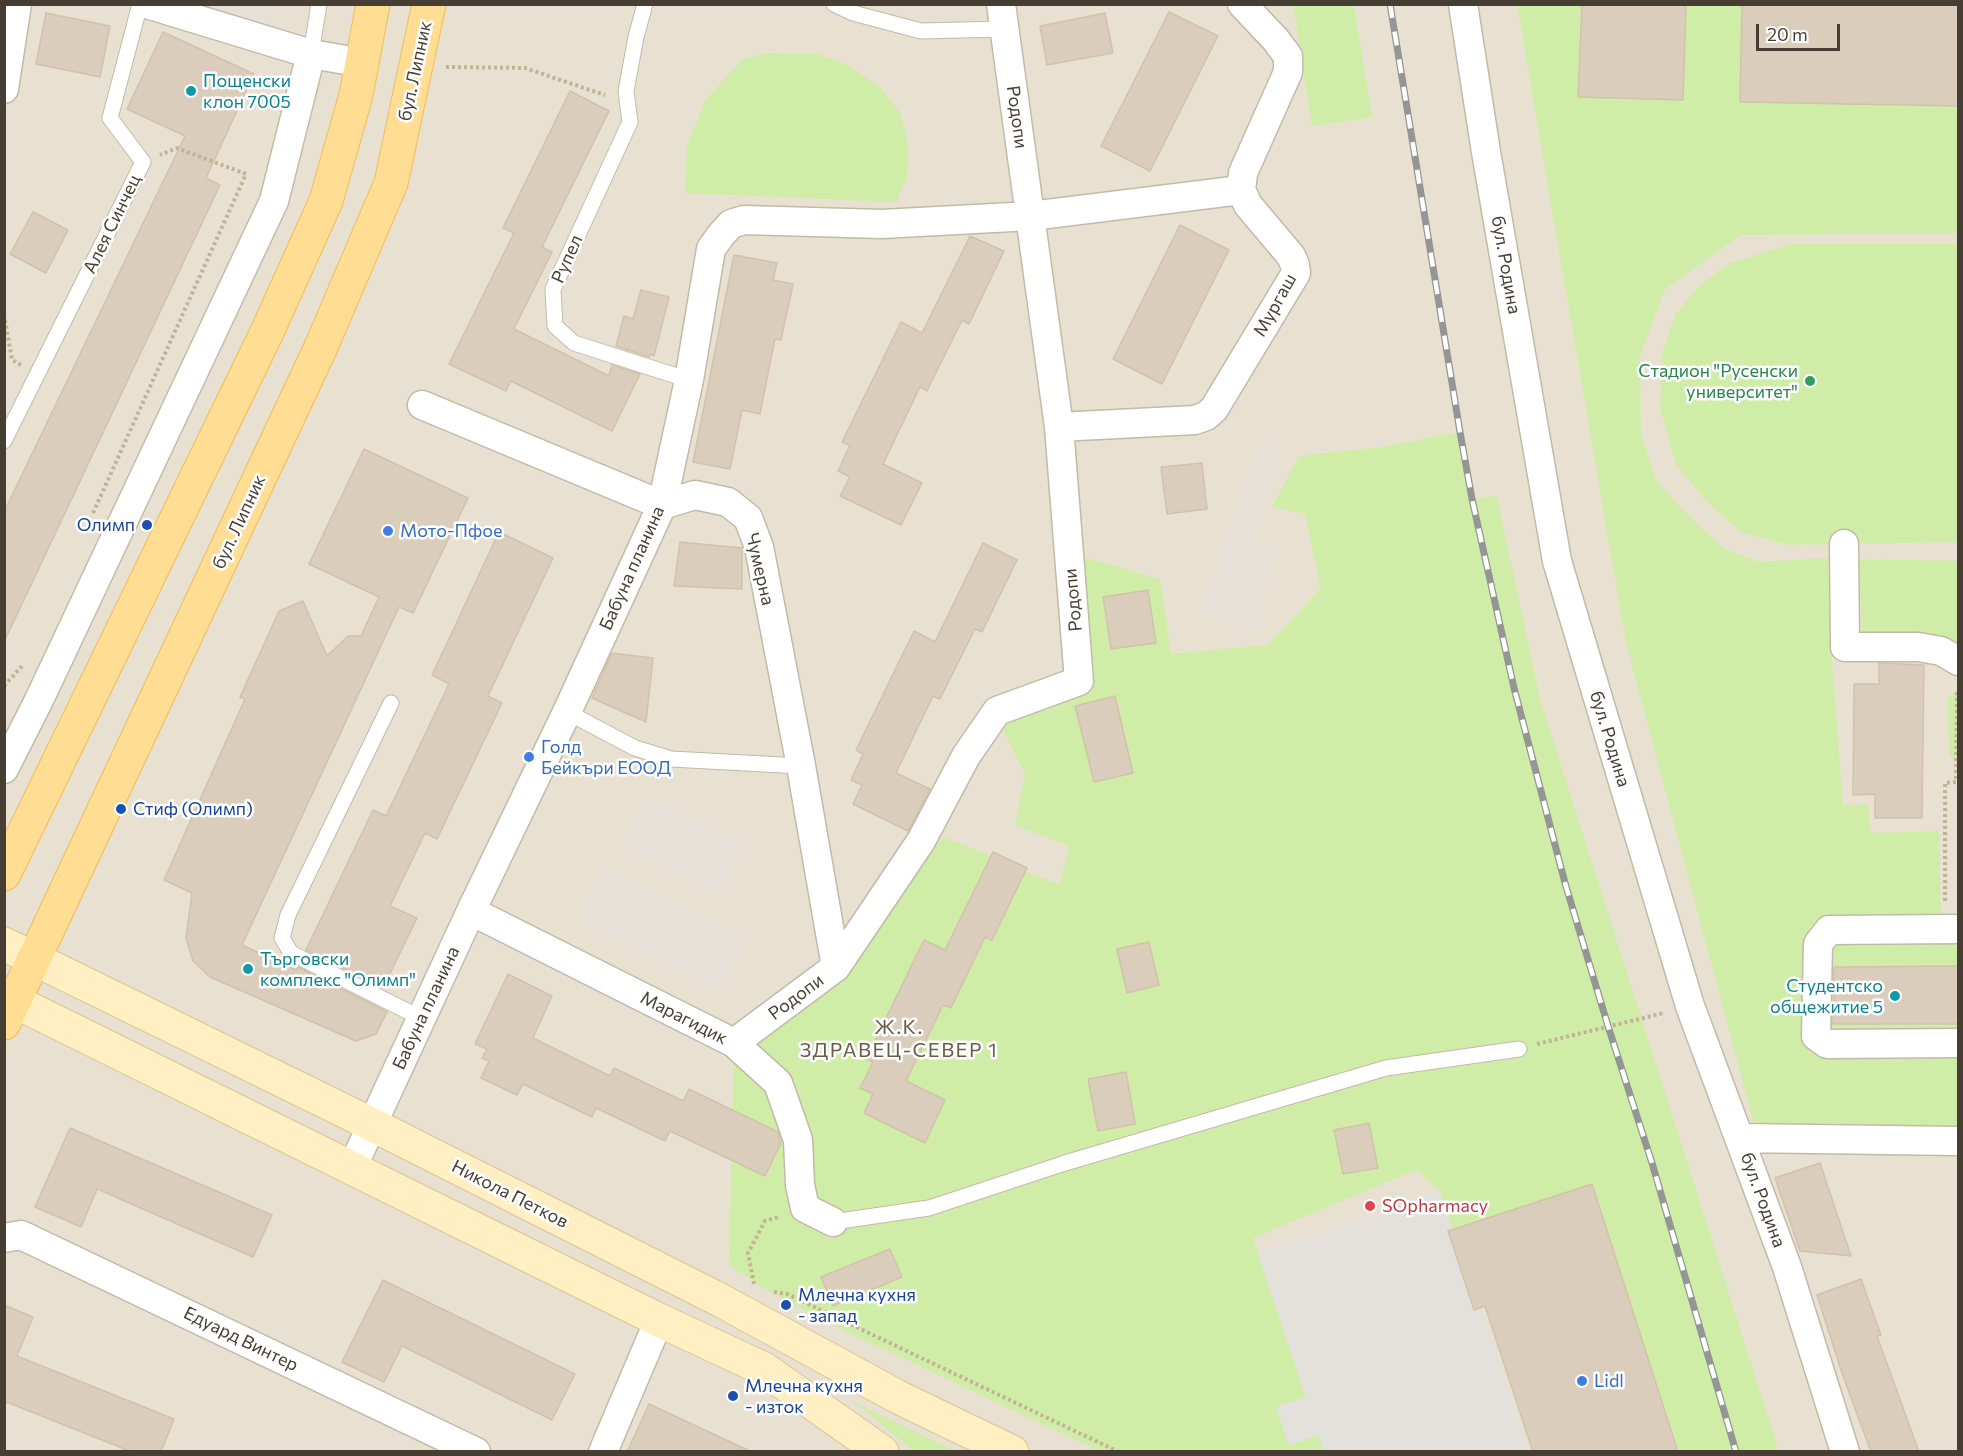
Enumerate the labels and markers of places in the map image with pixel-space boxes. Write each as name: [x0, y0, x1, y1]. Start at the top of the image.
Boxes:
place label: Пощенски клон 7005: [203, 70, 291, 112]
marker: Пощенски клон 7005: [184, 84, 198, 98]
place label: Стадион "Русенски университет": [1638, 360, 1798, 403]
marker: Стадион "Русенски университет": [1803, 374, 1817, 388]
place label: Олимп: [77, 514, 135, 536]
marker: Олимп: [140, 518, 154, 532]
place label: Мото-Пфое: [400, 520, 502, 542]
marker: Мото-Пфое: [381, 524, 395, 538]
place label: Голд Бейкъри ЕООД: [541, 736, 671, 778]
marker: Голд Бейкъри ЕООД: [522, 750, 536, 764]
place label: Стиф (Олимп): [133, 798, 253, 820]
marker: Стиф (Олимп): [114, 802, 128, 816]
place label: Търговски комплекс "Олимп": [260, 948, 416, 990]
marker: Търговски комплекс "Олимп": [241, 962, 255, 976]
place label: Студентско общежитие 5: [1770, 975, 1883, 1018]
marker: Студентско общежитие 5: [1888, 989, 1902, 1003]
place label: SOpharmacy: [1382, 1195, 1488, 1217]
marker: SOpharmacy: [1363, 1199, 1377, 1213]
place label: Млечна кухня - запад: [798, 1284, 916, 1326]
marker: Млечна кухня - запад: [779, 1298, 793, 1312]
place label: Lidl: [1594, 1370, 1624, 1392]
marker: Lidl: [1575, 1374, 1589, 1388]
place label: Млечна кухня - изток: [745, 1375, 863, 1418]
marker: Млечна кухня - изток: [726, 1389, 740, 1403]

